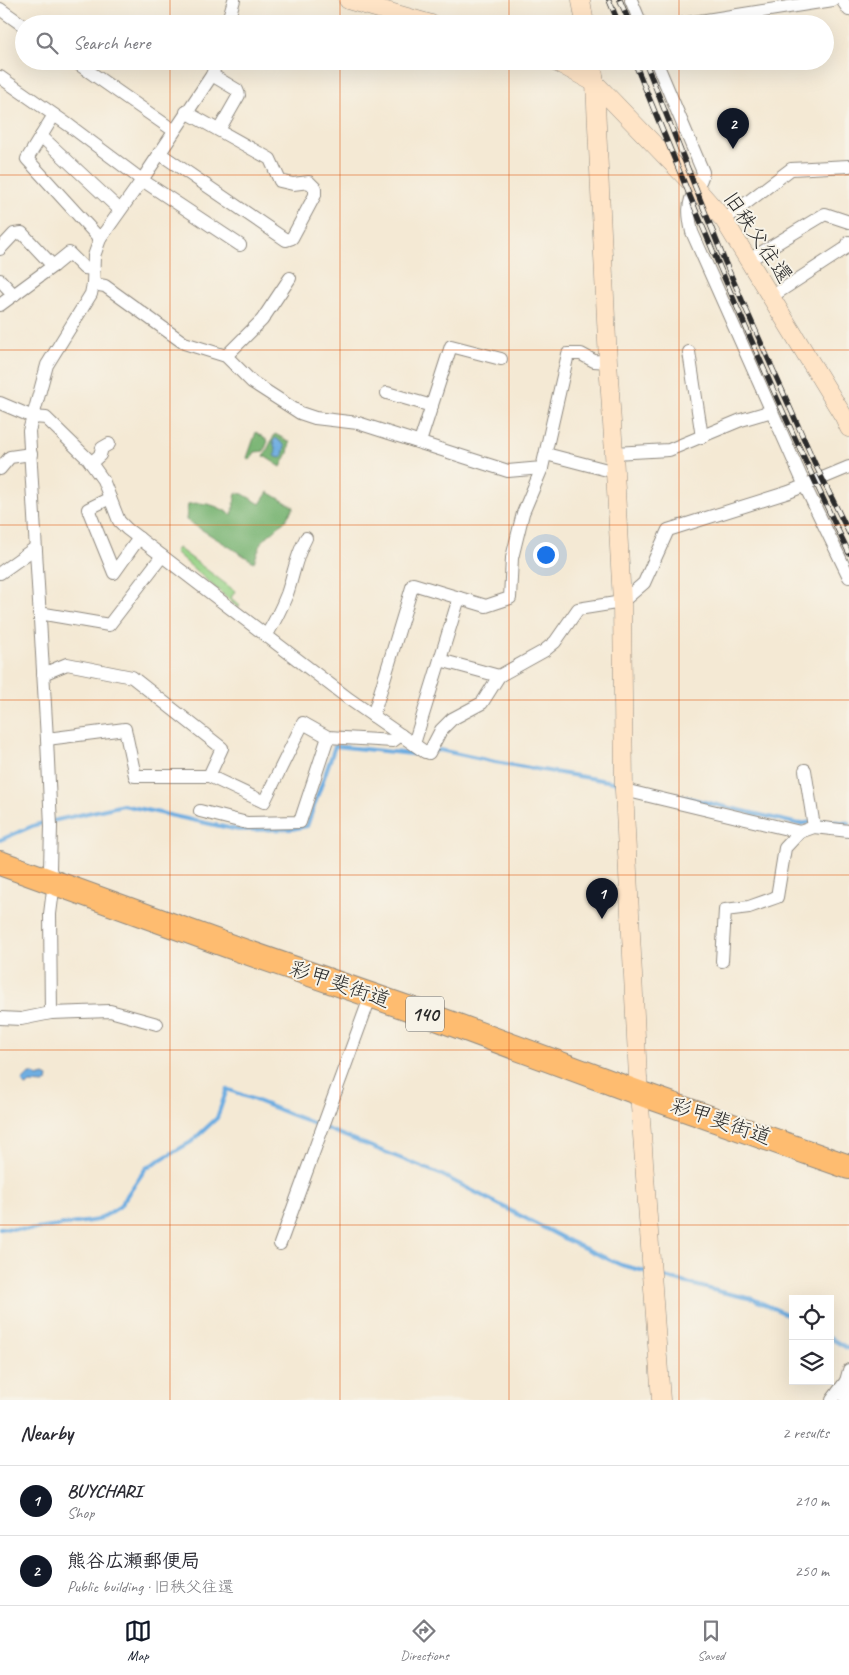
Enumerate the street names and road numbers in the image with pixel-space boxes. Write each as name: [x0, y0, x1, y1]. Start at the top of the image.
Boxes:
street label: 旧秩父往還: [718, 186, 798, 288]
street label: 彩甲斐街道: [286, 955, 394, 1013]
road number: 140: [406, 996, 444, 1032]
street label: 彩甲斐街道: [667, 1092, 775, 1150]

